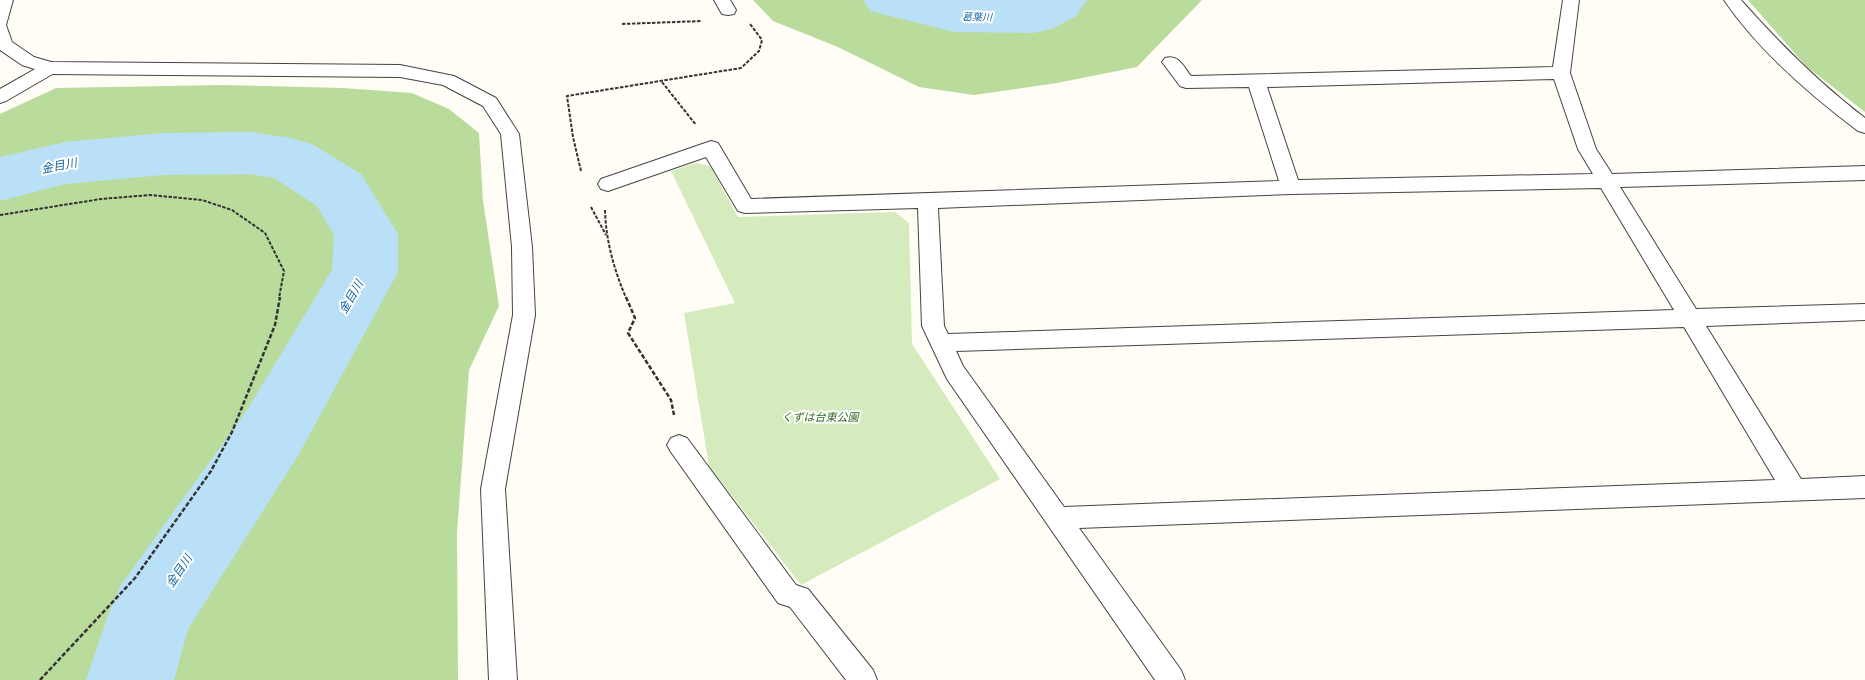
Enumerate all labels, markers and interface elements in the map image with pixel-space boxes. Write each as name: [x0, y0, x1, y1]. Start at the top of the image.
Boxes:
water label: 葛葉川: [962, 10, 993, 24]
water label: 金目川: [40, 154, 80, 177]
water label: 金目川: [335, 276, 368, 317]
park label: くずは台東公園: [782, 410, 860, 425]
water label: 金目川: [162, 550, 197, 590]

